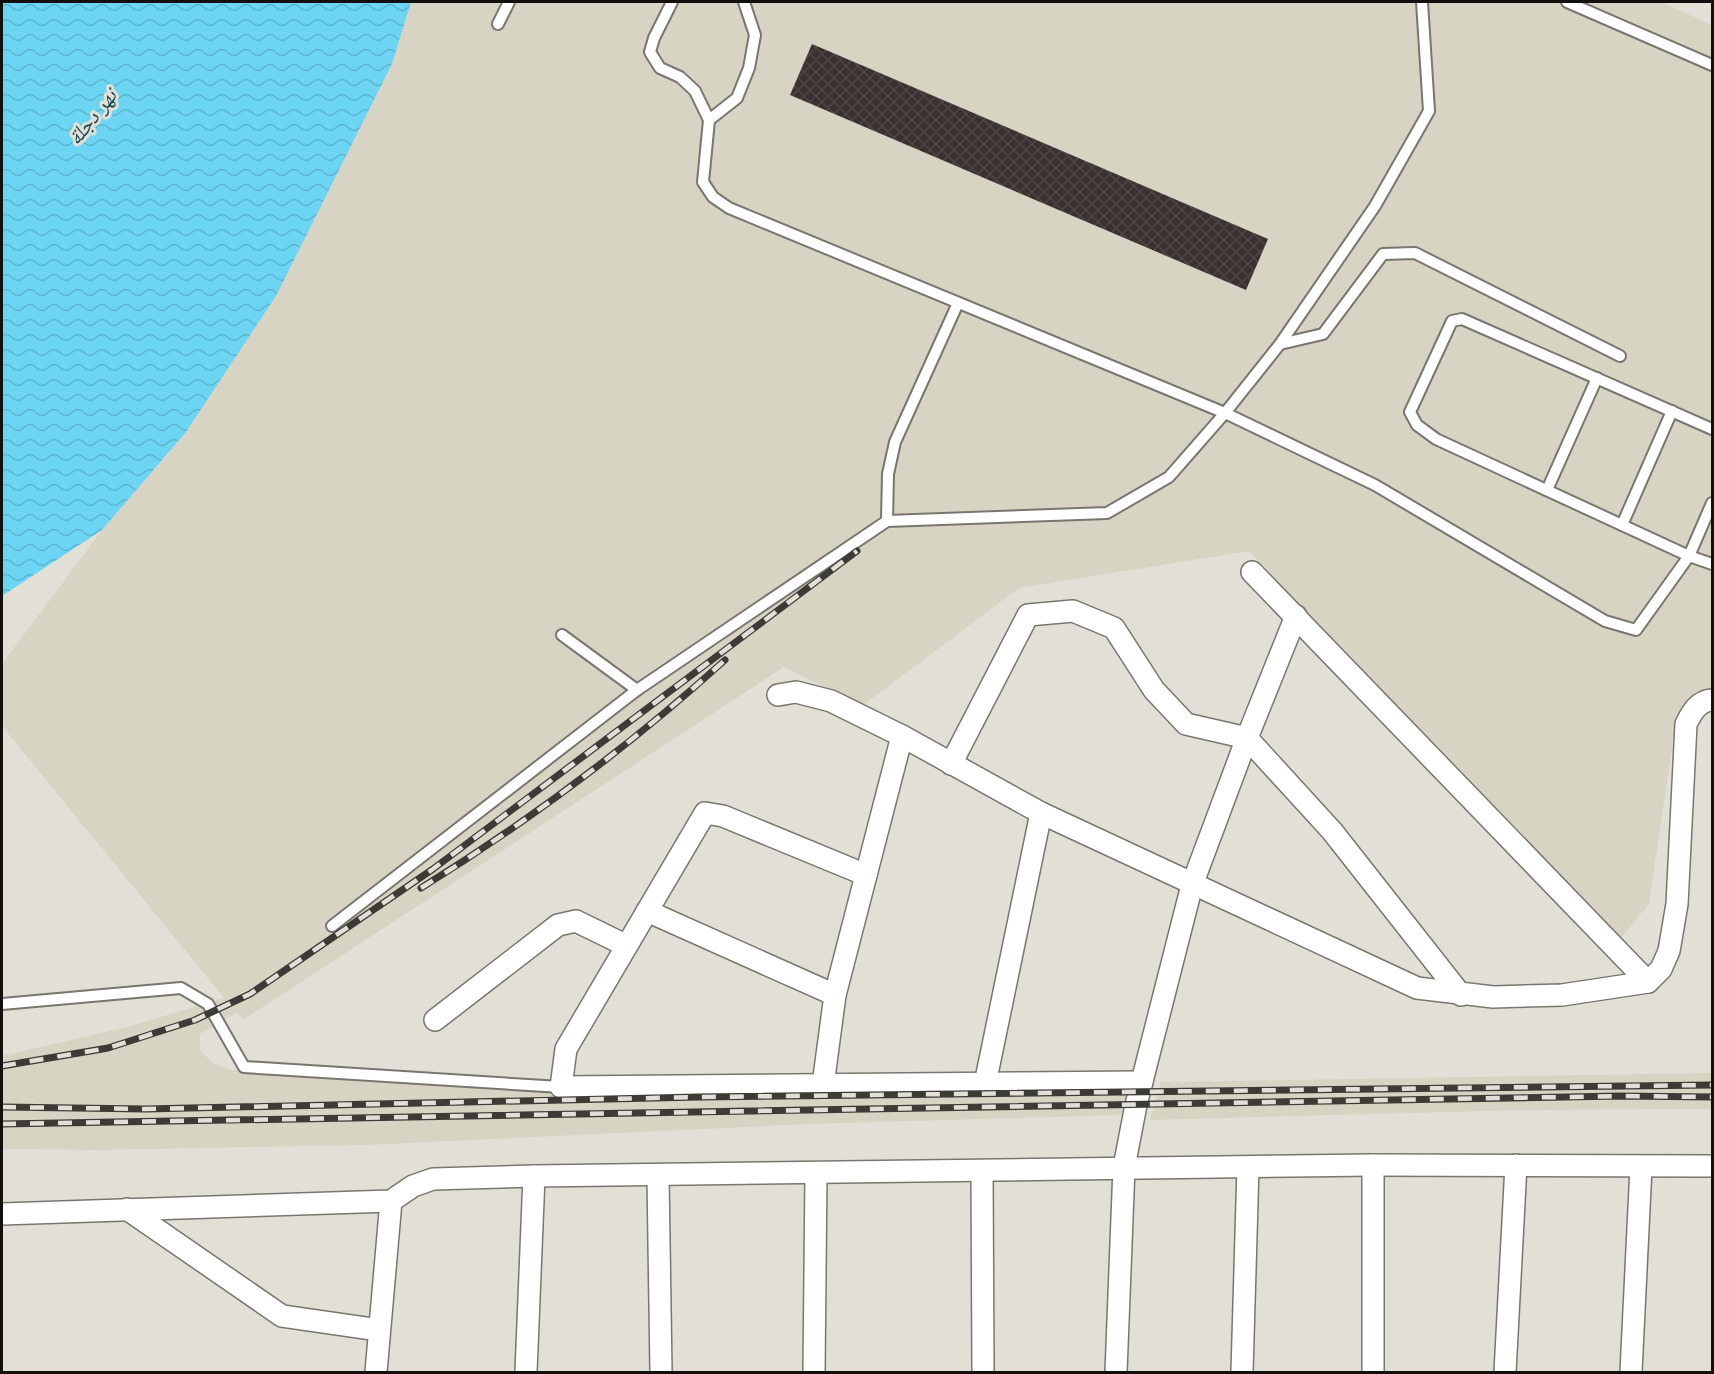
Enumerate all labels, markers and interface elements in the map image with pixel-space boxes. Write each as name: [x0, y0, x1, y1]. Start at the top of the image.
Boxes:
water label: نهر دجلة: [62, 81, 124, 150]

